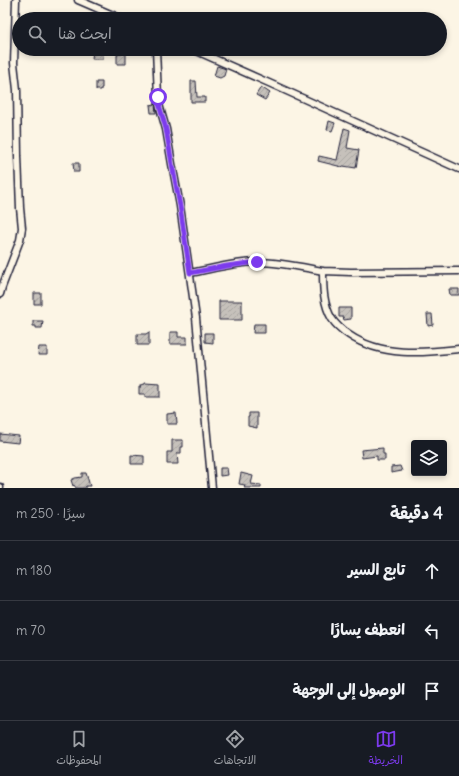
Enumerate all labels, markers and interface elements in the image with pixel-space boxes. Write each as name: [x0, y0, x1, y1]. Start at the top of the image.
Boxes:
search box: [12, 12, 447, 56]
icon: search: [26, 23, 48, 45]
text: ابحث هنا: [58, 24, 112, 43]
route start: [149, 88, 167, 106]
route end: [248, 253, 266, 271]
map controls: [411, 440, 447, 476]
button: layers: [411, 440, 447, 476]
text: 4 دقيقة: [390, 502, 443, 524]
text: سيرًا · 250 m: [16, 505, 85, 522]
text: تابع السير: [348, 560, 405, 579]
icon: ahead: [421, 560, 443, 582]
text: 180 m: [16, 562, 52, 579]
text: انعطف يسارًا: [331, 620, 405, 639]
icon: left: [421, 620, 443, 642]
text: 70 m: [16, 622, 45, 639]
text: الوصول إلى الوجهة: [292, 680, 405, 699]
icon: arrive: [421, 680, 443, 702]
tab: المحفوظات: [56, 728, 101, 770]
tab: الاتجاهات: [214, 728, 256, 770]
tab: الخريطة: [369, 728, 403, 770]

